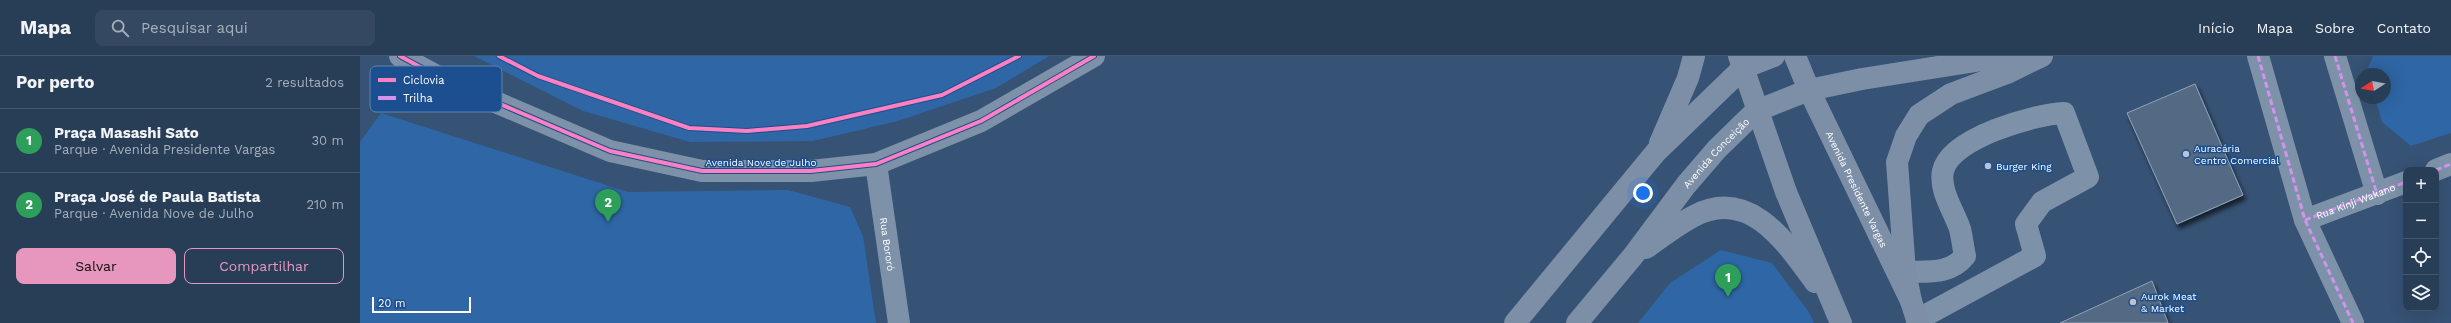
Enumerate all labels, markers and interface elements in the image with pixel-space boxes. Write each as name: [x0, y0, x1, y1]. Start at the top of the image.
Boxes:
search box: [95, 10, 375, 46]
text: Mapa: [20, 16, 71, 39]
icon: search: [109, 17, 131, 39]
text: Pesquisar aqui: [141, 19, 248, 37]
text: Início: [2198, 20, 2234, 36]
text: Mapa: [2256, 20, 2293, 36]
text: Sobre: [2315, 20, 2355, 36]
text: Contato: [2377, 20, 2431, 36]
legend: [370, 66, 502, 112]
north arrow: [2355, 68, 2391, 104]
text: Por perto: [16, 72, 94, 92]
text: Ciclovia: [403, 74, 444, 87]
text: 2 resultados: [265, 75, 344, 90]
text: Trilha: [403, 92, 433, 105]
street label: Avenida Conceição: [1681, 115, 1751, 190]
text: Praça Masashi Sato: [54, 124, 199, 142]
street label: Avenida Presidente Vargas: [1824, 129, 1890, 249]
text: 1: [26, 133, 32, 148]
text: 30 m: [312, 133, 344, 148]
text: Parque · Avenida Presidente Vargas: [54, 142, 275, 157]
place label: Auracária Centro Comercial: [2194, 143, 2279, 166]
marker: Auracária Centro Comercial: [2181, 149, 2191, 159]
street label: Avenida Nove de Julho: [705, 157, 817, 168]
marker: Burger King: [1983, 161, 1993, 171]
place label: Burger King: [1996, 161, 2052, 172]
map controls: [2403, 167, 2439, 311]
button: +: [2403, 167, 2439, 203]
street label: Rua Kinji Wakano: [2314, 181, 2397, 221]
your location: [1633, 183, 1653, 203]
text: Praça José de Paula Batista: [54, 188, 260, 206]
pin: 2: [595, 189, 621, 222]
text: 2: [25, 197, 33, 212]
text: 210 m: [306, 197, 344, 212]
button: −: [2403, 203, 2439, 239]
text: Parque · Avenida Nove de Julho: [54, 206, 254, 221]
street label: Rua Bororó: [878, 217, 897, 272]
button: locate: [2403, 239, 2439, 275]
button: Salvar: [16, 248, 176, 284]
button: Compartilhar: [184, 248, 344, 284]
pin: 1: [1715, 264, 1741, 297]
button: layers: [2403, 275, 2439, 311]
place label: Aurok Meat & Market: [2141, 291, 2197, 314]
scale bar: [372, 295, 471, 314]
text: 20 m: [378, 297, 406, 310]
marker: Aurok Meat & Market: [2128, 297, 2138, 307]

